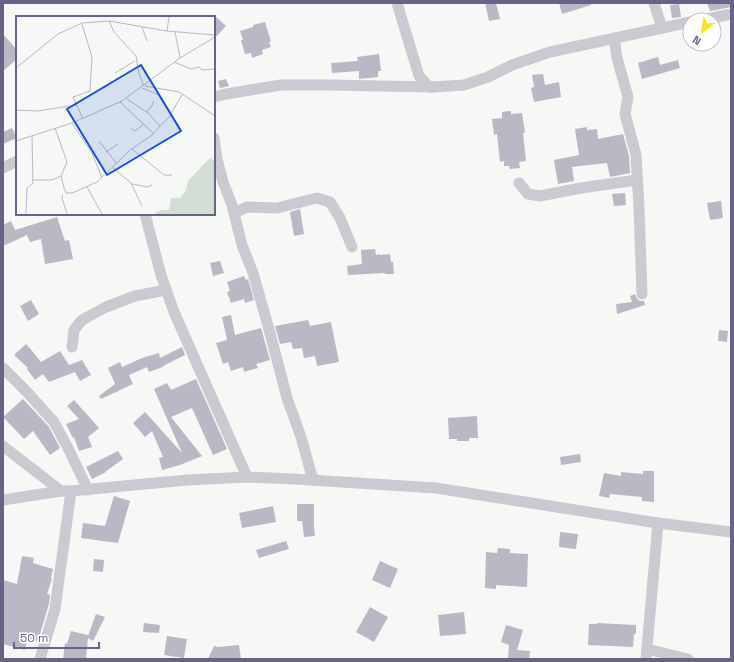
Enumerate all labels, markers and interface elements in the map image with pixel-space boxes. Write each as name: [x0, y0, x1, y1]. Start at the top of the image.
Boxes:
north arrow: [682, 12, 722, 52]
inset map: [16, 16, 215, 215]
text: N: [690, 33, 704, 48]
scale bar: [14, 624, 99, 650]
text: 50 m: [20, 630, 48, 646]

